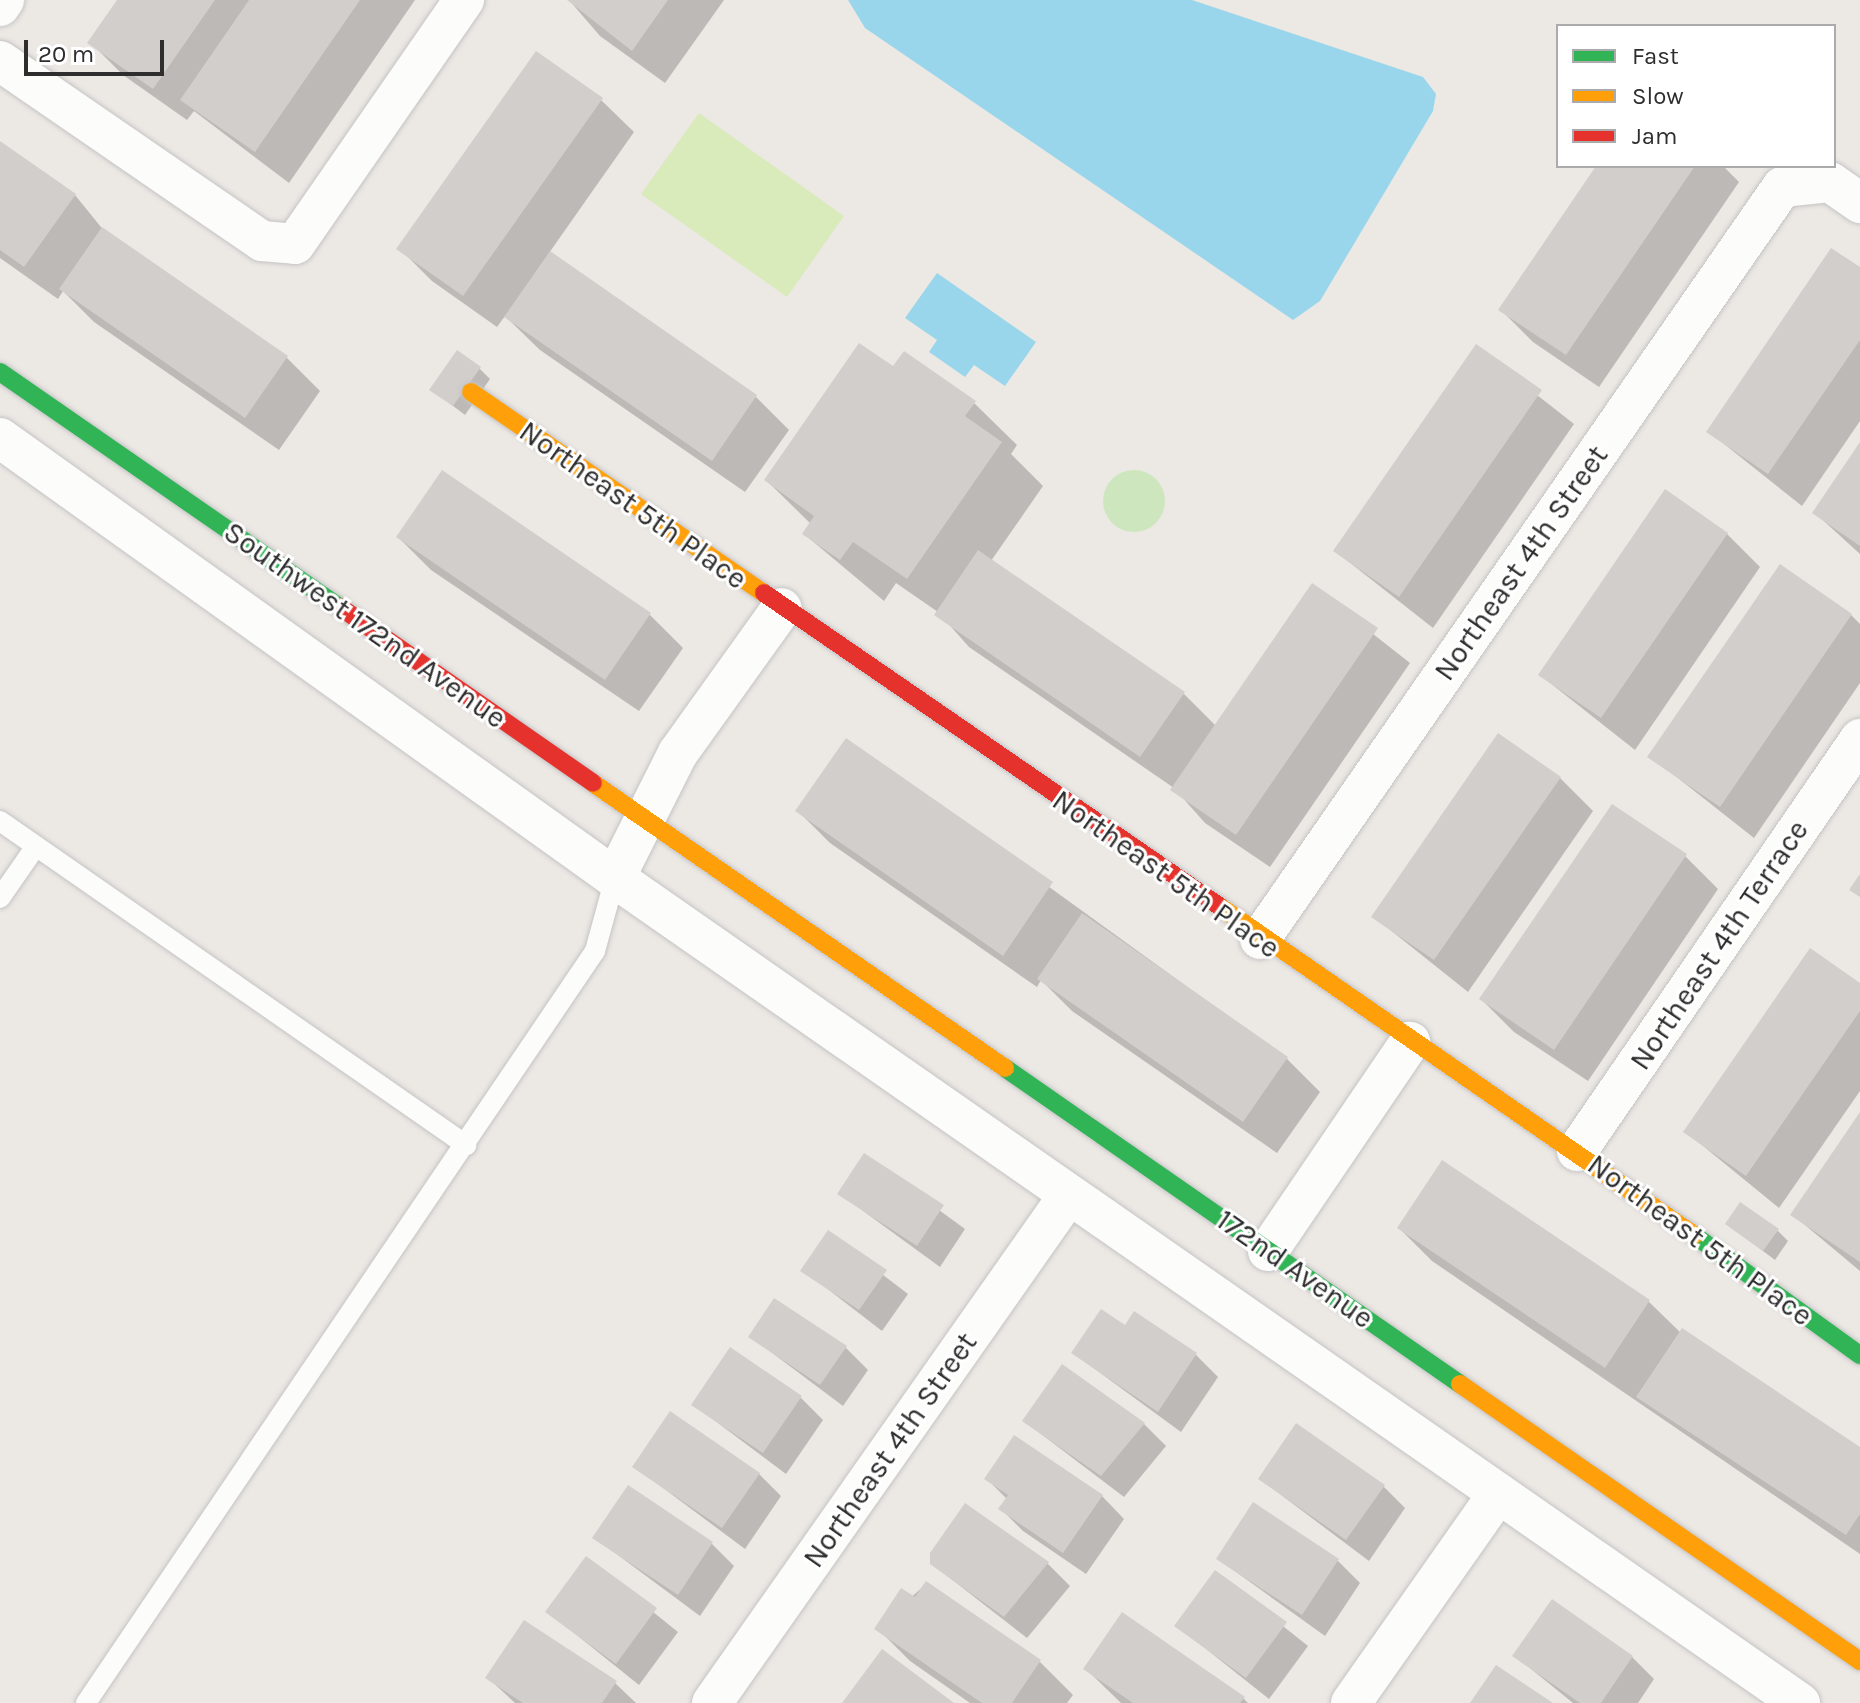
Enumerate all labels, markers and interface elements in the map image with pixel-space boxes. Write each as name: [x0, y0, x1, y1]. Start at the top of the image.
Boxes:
scale bar: [28, 24, 168, 74]
legend: [1556, 24, 1836, 168]
text: 20 m: [38, 40, 94, 68]
text: Fast: [1632, 42, 1679, 70]
text: Slow: [1632, 82, 1684, 110]
text: Jam: [1632, 122, 1677, 150]
street label: Northeast 5th Place: [512, 413, 754, 597]
street label: Northeast 4th Street: [1426, 438, 1616, 688]
street label: Southwest 172nd Avenue: [217, 514, 513, 736]
street label: Northeast 5th Place: [1045, 782, 1287, 966]
street label: Northeast 4th Terrace: [1622, 813, 1816, 1077]
street label: Northeast 5th Place: [1581, 1146, 1819, 1334]
street label: 172nd Avenue: [1210, 1202, 1380, 1336]
street label: Northeast 4th Street: [795, 1325, 985, 1575]

